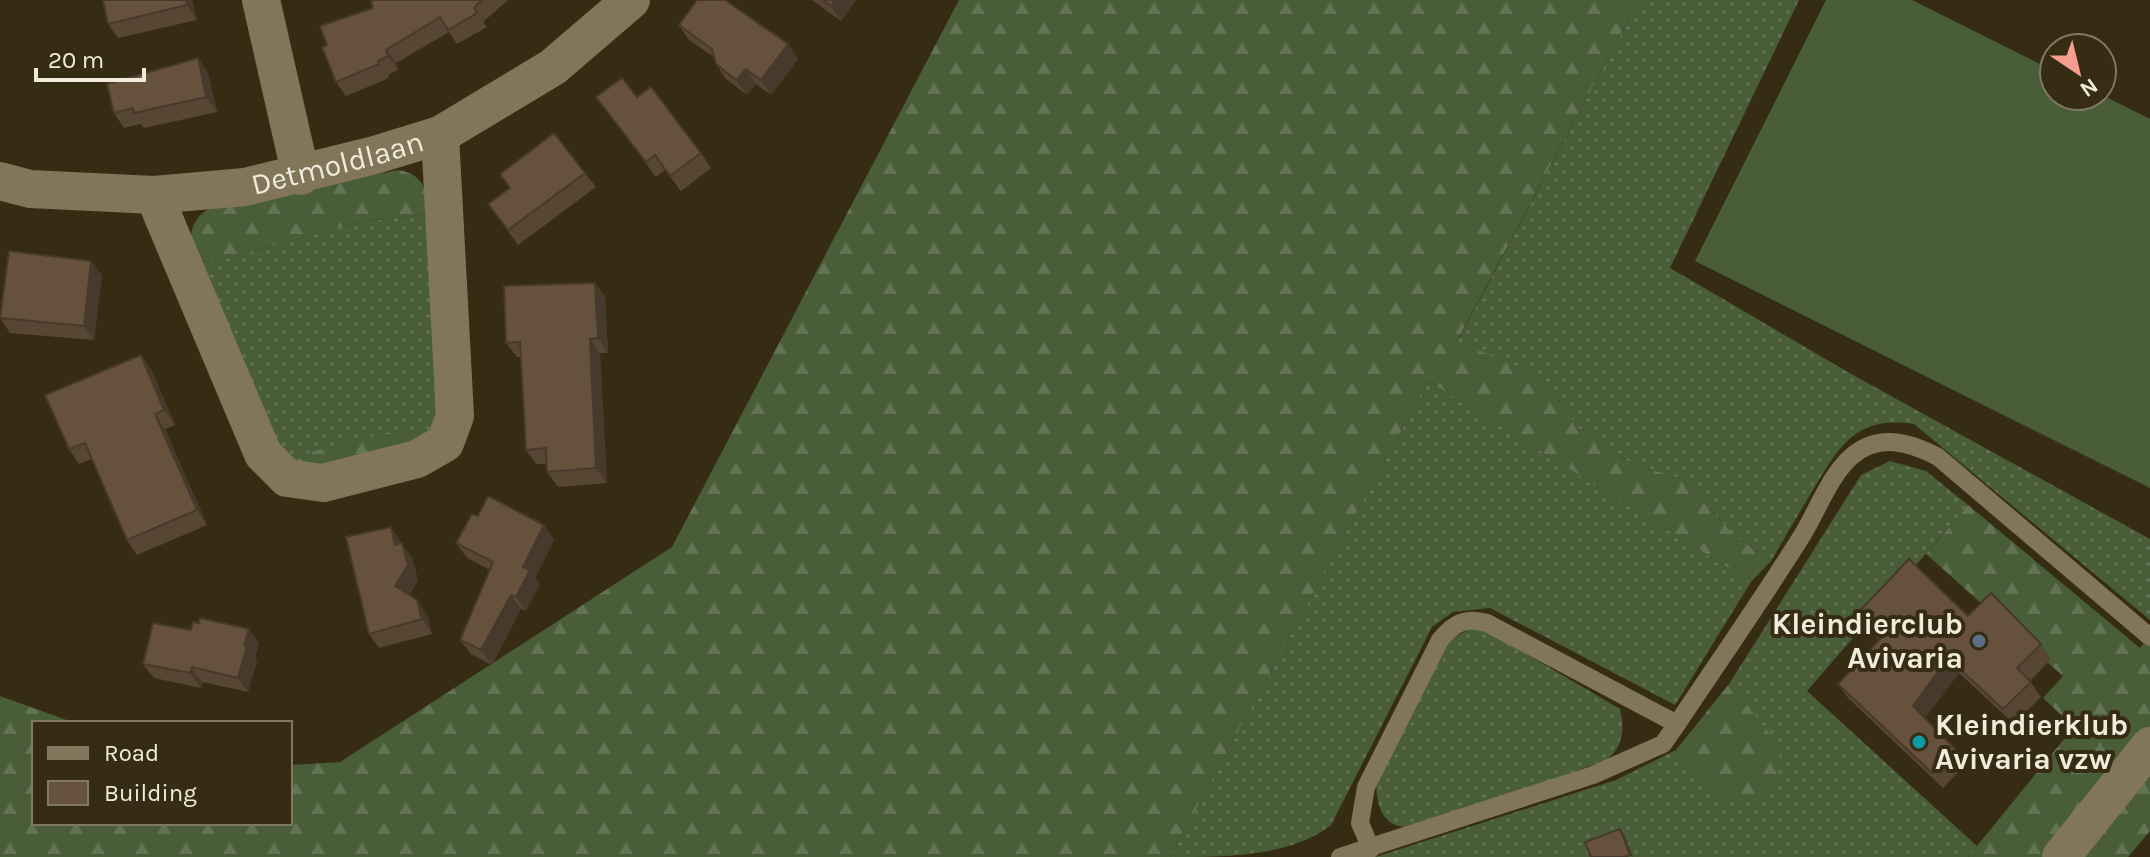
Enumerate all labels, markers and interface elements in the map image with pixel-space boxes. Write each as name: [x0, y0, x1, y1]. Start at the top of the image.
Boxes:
scale bar: [36, 32, 144, 82]
north arrow: [2038, 32, 2118, 112]
text: 20 m: [48, 46, 104, 74]
text: N: [2075, 72, 2103, 103]
street label: Detmoldlaan: [248, 123, 428, 203]
place label: Kleindierclub Avivaria: [1772, 606, 1963, 676]
marker: Kleindierclub Avivaria: [1970, 632, 1988, 650]
place label: Kleindierklub Avivaria vzw: [1935, 707, 2128, 777]
legend: [32, 721, 292, 825]
marker: Kleindierklub Avivaria vzw: [1910, 733, 1928, 751]
text: Road: [104, 739, 159, 767]
text: Building: [104, 779, 197, 807]

